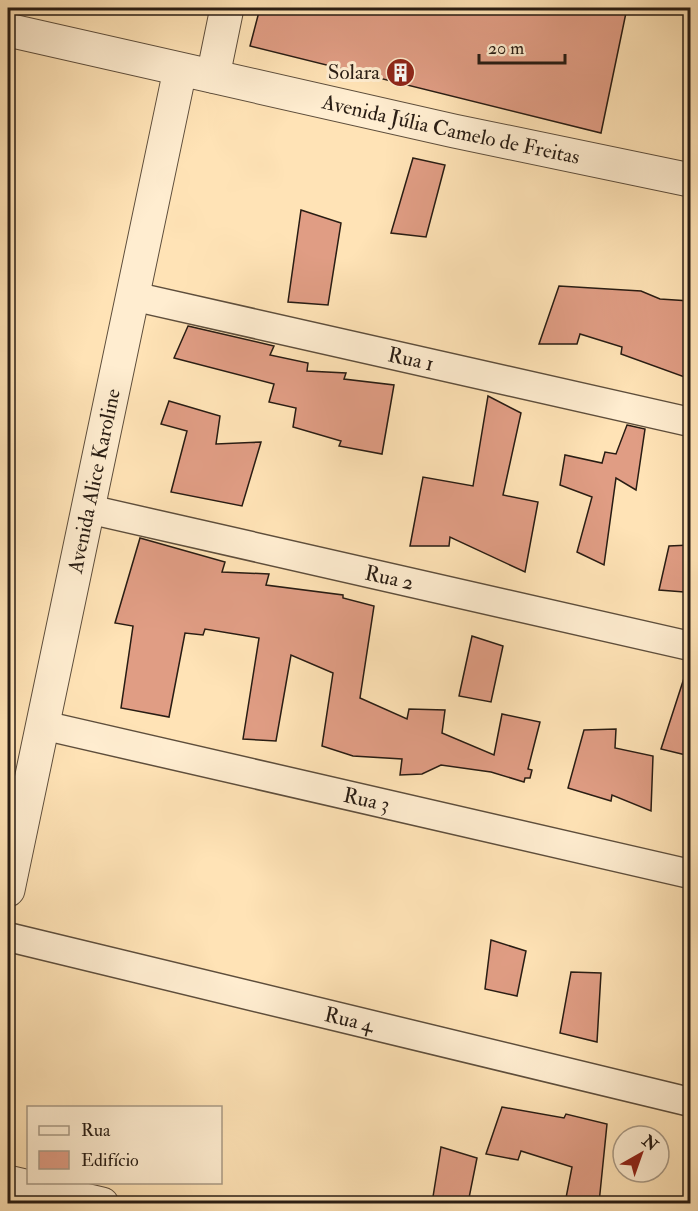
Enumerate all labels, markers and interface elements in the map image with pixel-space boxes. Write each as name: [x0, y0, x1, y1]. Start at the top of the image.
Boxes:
scale bar: [479, 27, 564, 65]
text: 20 m: [488, 37, 524, 60]
building icon: Solara: [385, 56, 417, 88]
place label: Solara: [328, 59, 380, 86]
street label: Avenida Júlia Camelo de Freitas: [319, 88, 582, 170]
street label: Rua 1: [385, 341, 437, 377]
street label: Avenida Alice Karoline: [61, 386, 126, 577]
street label: Rua 2: [362, 559, 416, 596]
street label: Rua 3: [341, 781, 392, 818]
street label: Rua 4: [322, 1001, 378, 1039]
legend: [27, 1106, 222, 1184]
text: Rua: [81, 1119, 111, 1142]
north arrow: [611, 1124, 671, 1184]
text: N: [637, 1130, 662, 1156]
text: Edifício: [81, 1149, 139, 1172]

